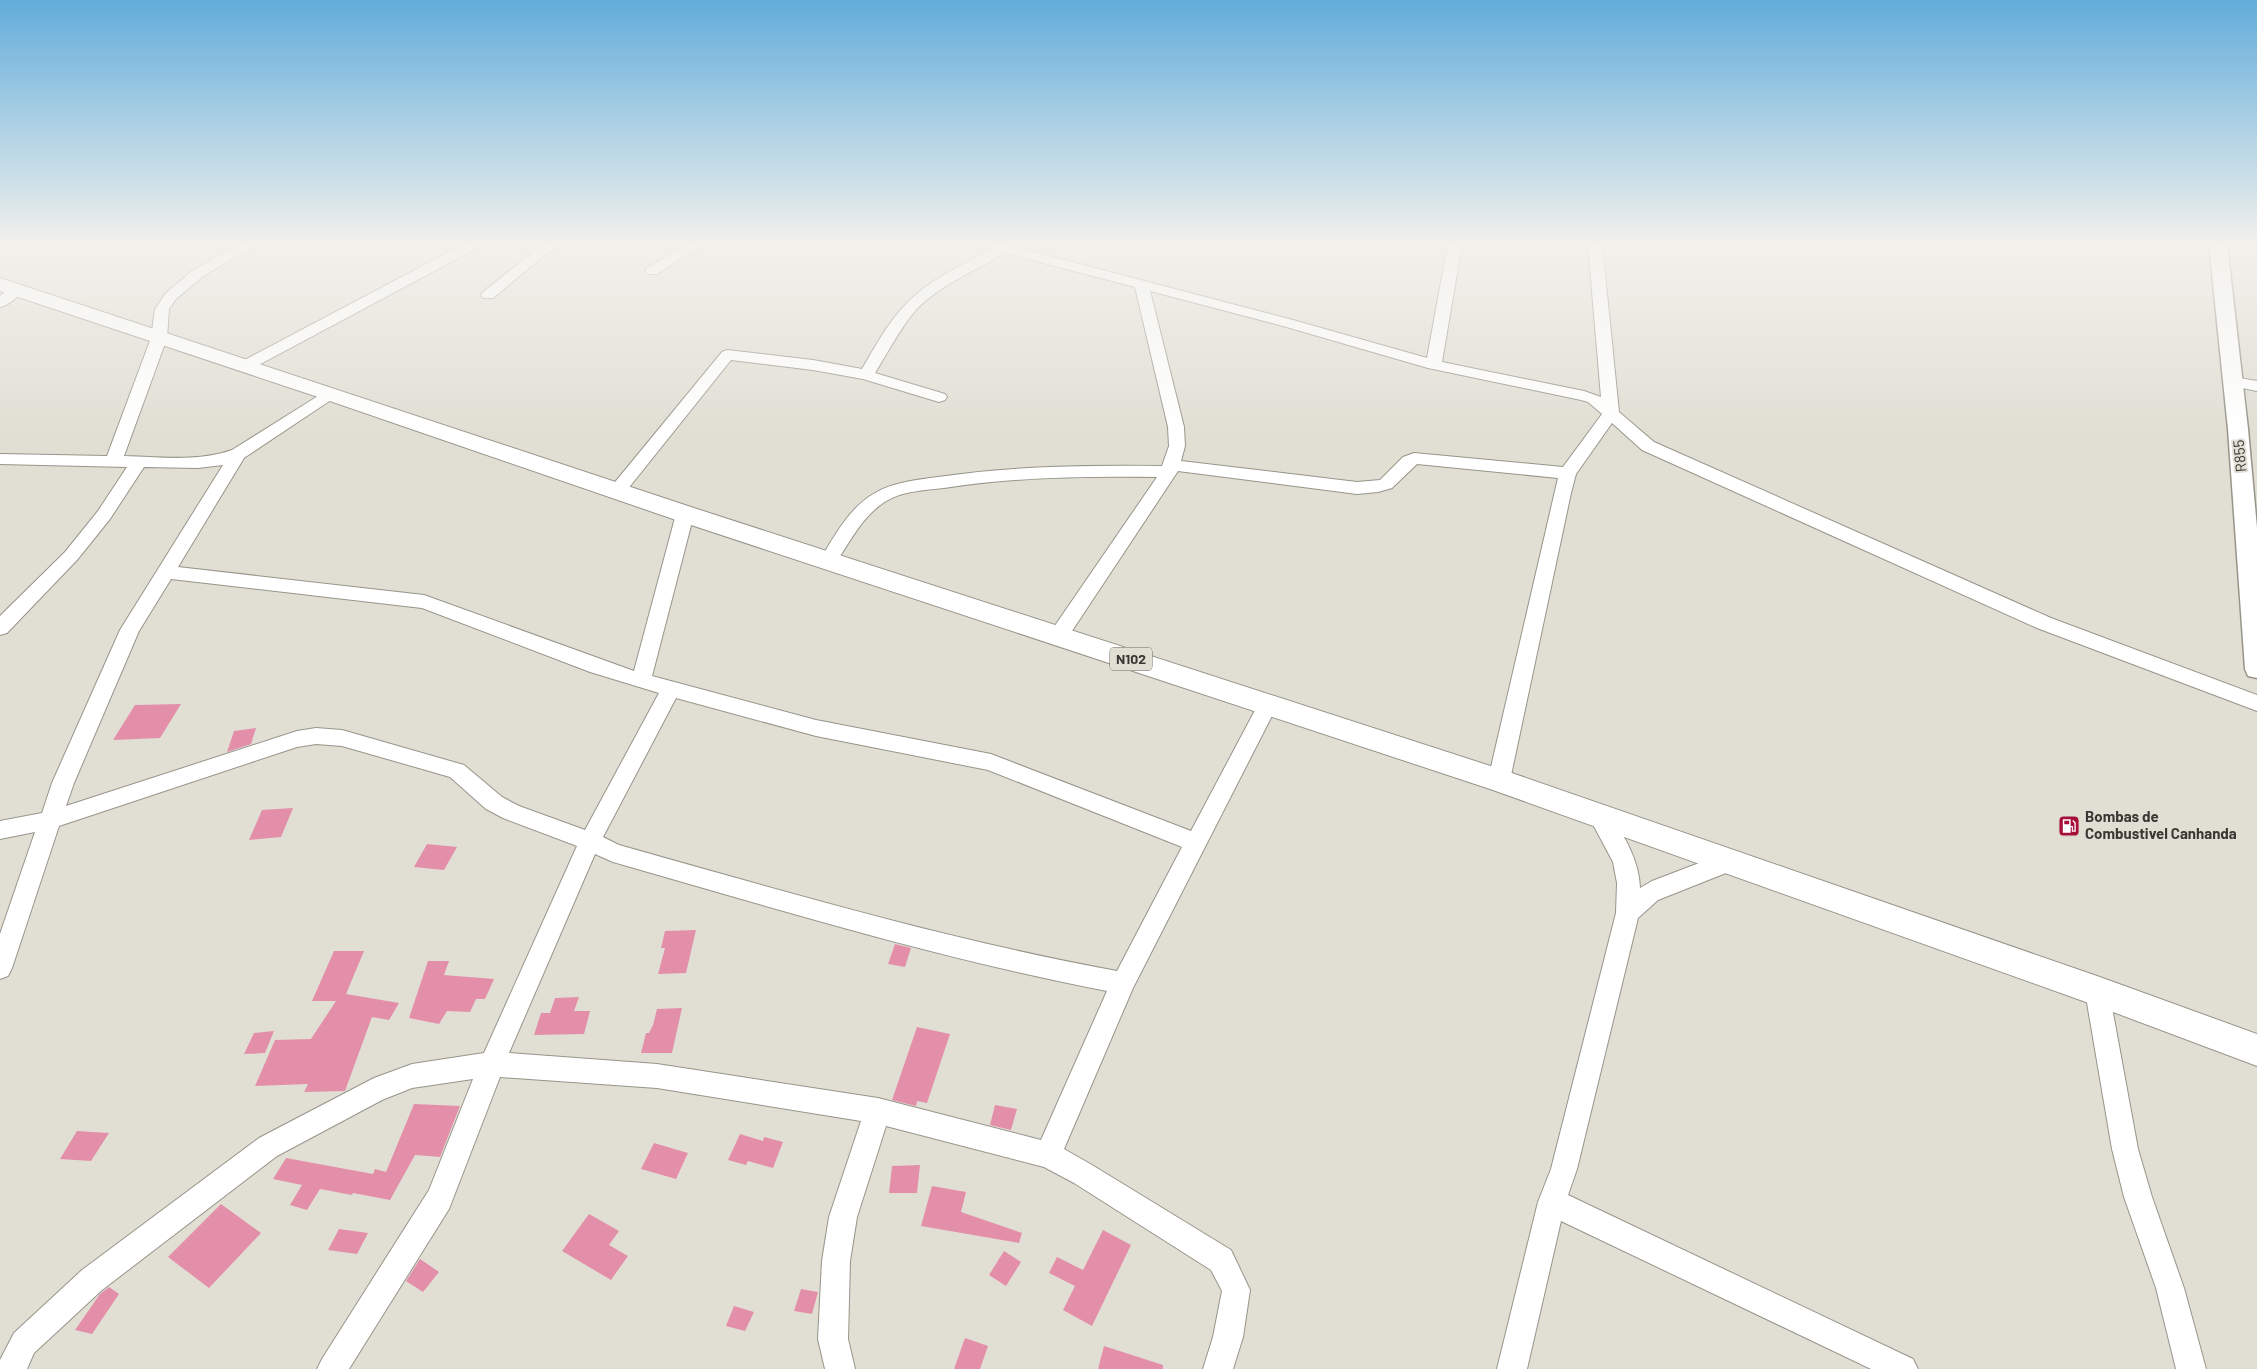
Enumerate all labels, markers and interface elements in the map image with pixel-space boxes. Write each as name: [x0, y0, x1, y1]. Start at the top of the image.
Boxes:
street label: R855: [2229, 439, 2249, 473]
road number: N102: [1110, 648, 1152, 671]
place label: Bombas de Combustivel Canhanda: [2085, 807, 2237, 842]
fuel station icon: Bombas de Combustivel Canhanda: [2057, 814, 2081, 838]

